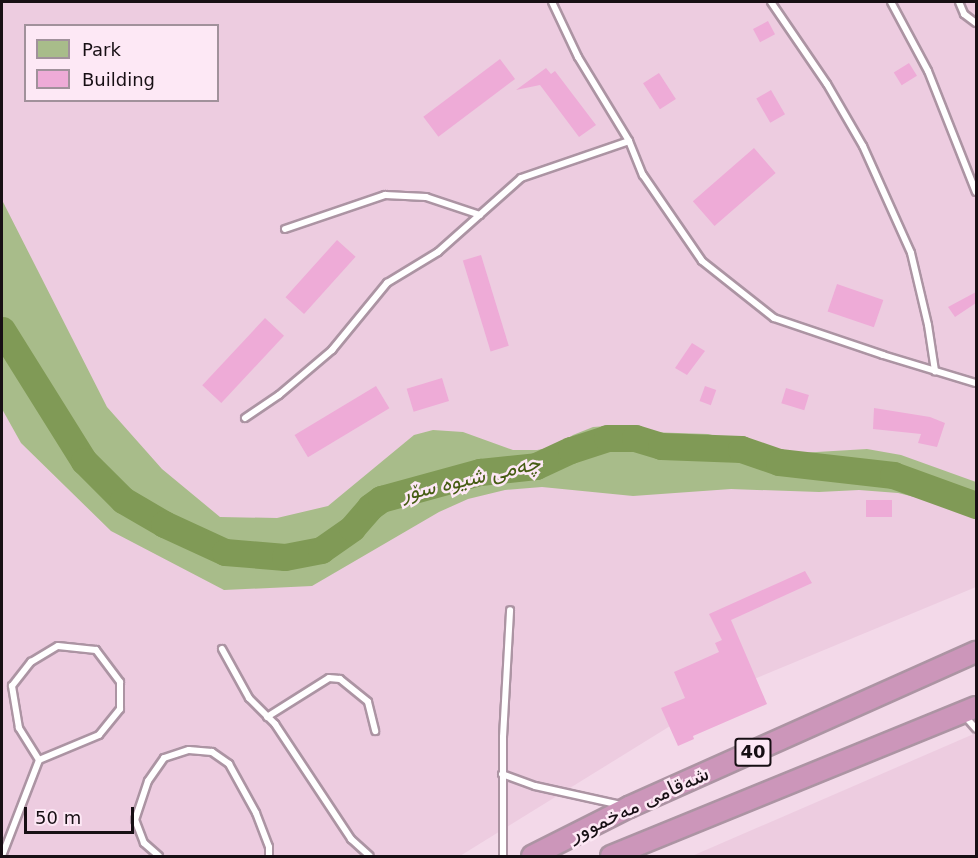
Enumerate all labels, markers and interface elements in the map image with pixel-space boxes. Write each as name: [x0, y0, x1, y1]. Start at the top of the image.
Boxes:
legend: [24, 24, 219, 102]
text: Park: [82, 39, 121, 60]
text: Building: [82, 69, 155, 90]
water label: چەمی شیوە سۆر: [399, 450, 543, 506]
road number: 40: [734, 737, 772, 767]
street label: شەقامی مەخموور: [565, 761, 713, 847]
scale bar: [27, 795, 136, 833]
text: 50 m: [35, 807, 81, 828]

